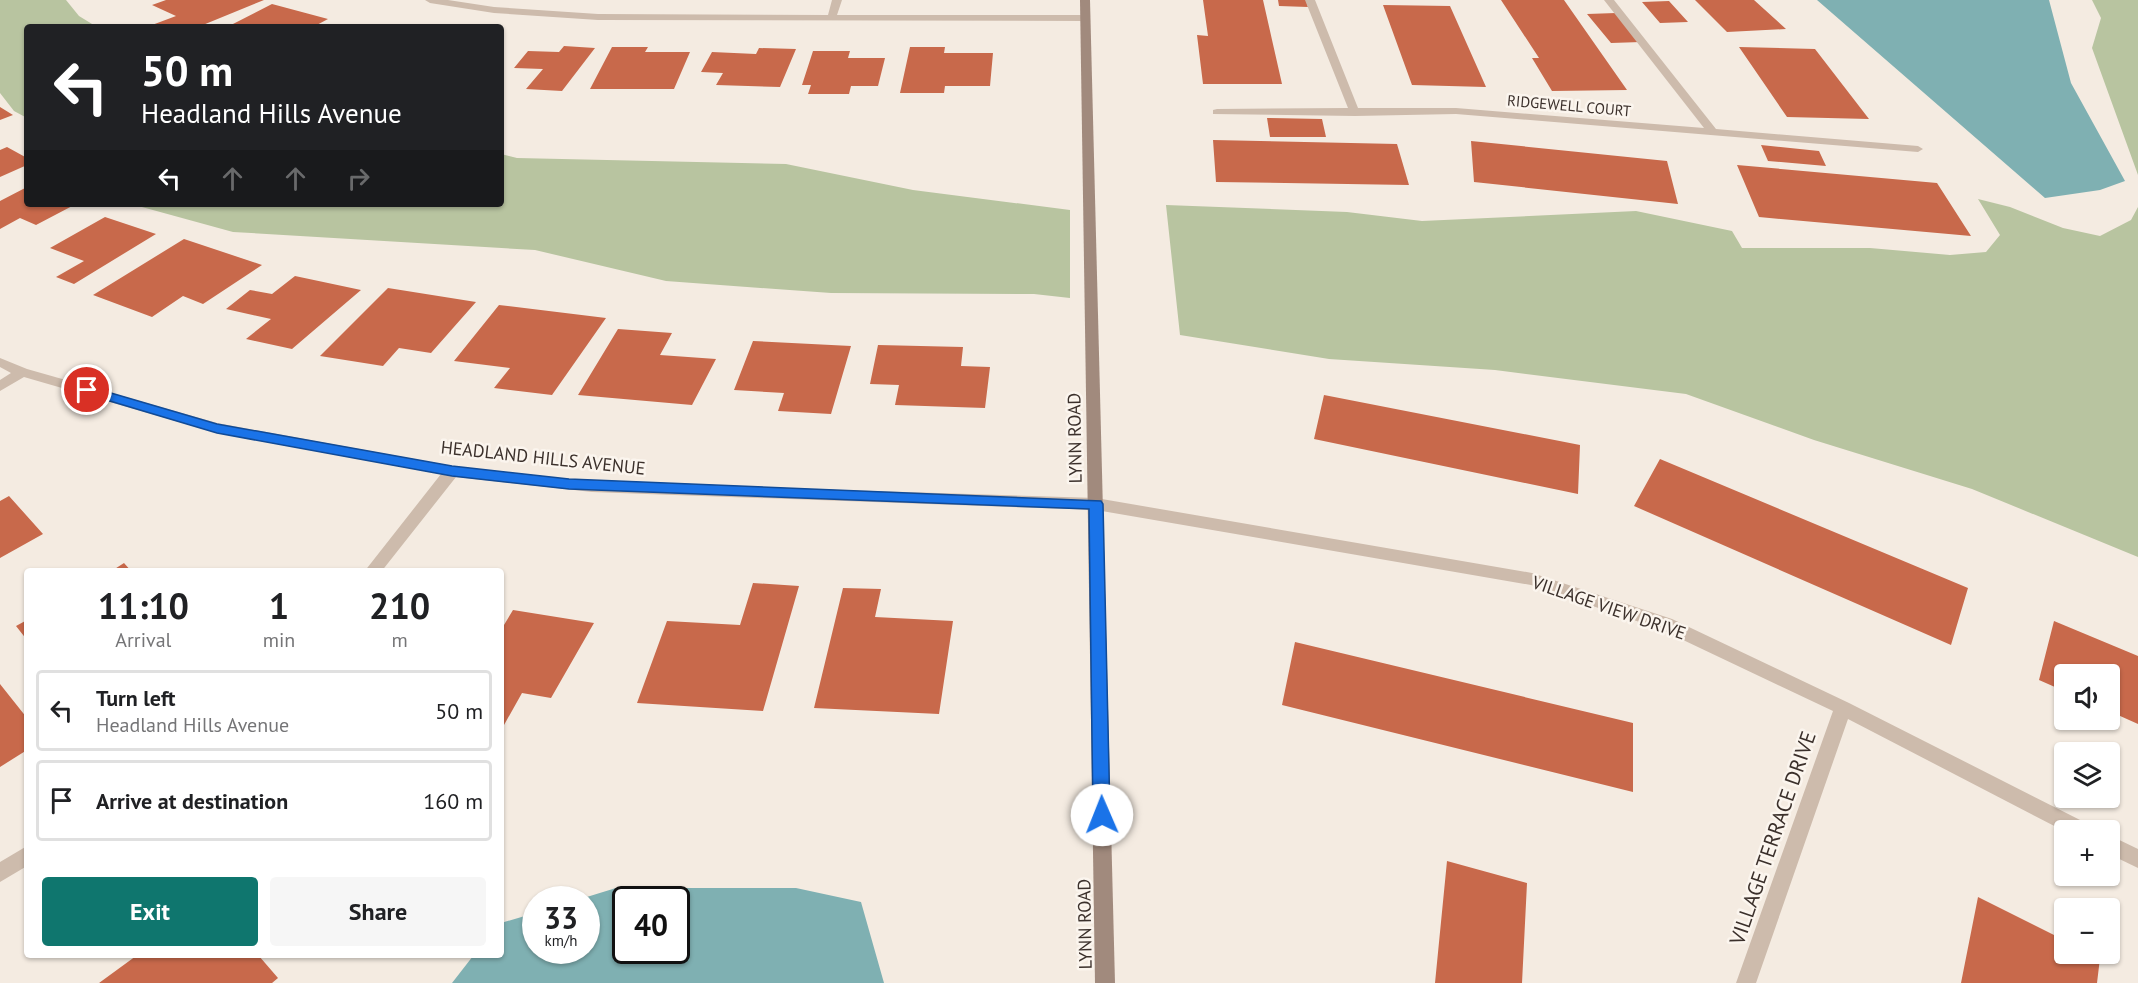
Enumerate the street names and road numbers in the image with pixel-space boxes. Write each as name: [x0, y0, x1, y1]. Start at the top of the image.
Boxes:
street label: RIDGEWELL COURT: [1506, 91, 1632, 120]
street label: LYNN ROAD: [1062, 393, 1087, 483]
street label: HEADLAND HILLS AVENUE: [440, 435, 646, 480]
street label: VILLAGE VIEW DRIVE: [1528, 570, 1689, 645]
street label: VILLAGE TERRACE DRIVE: [1723, 727, 1822, 949]
street label: LYNN ROAD: [1072, 879, 1097, 969]

